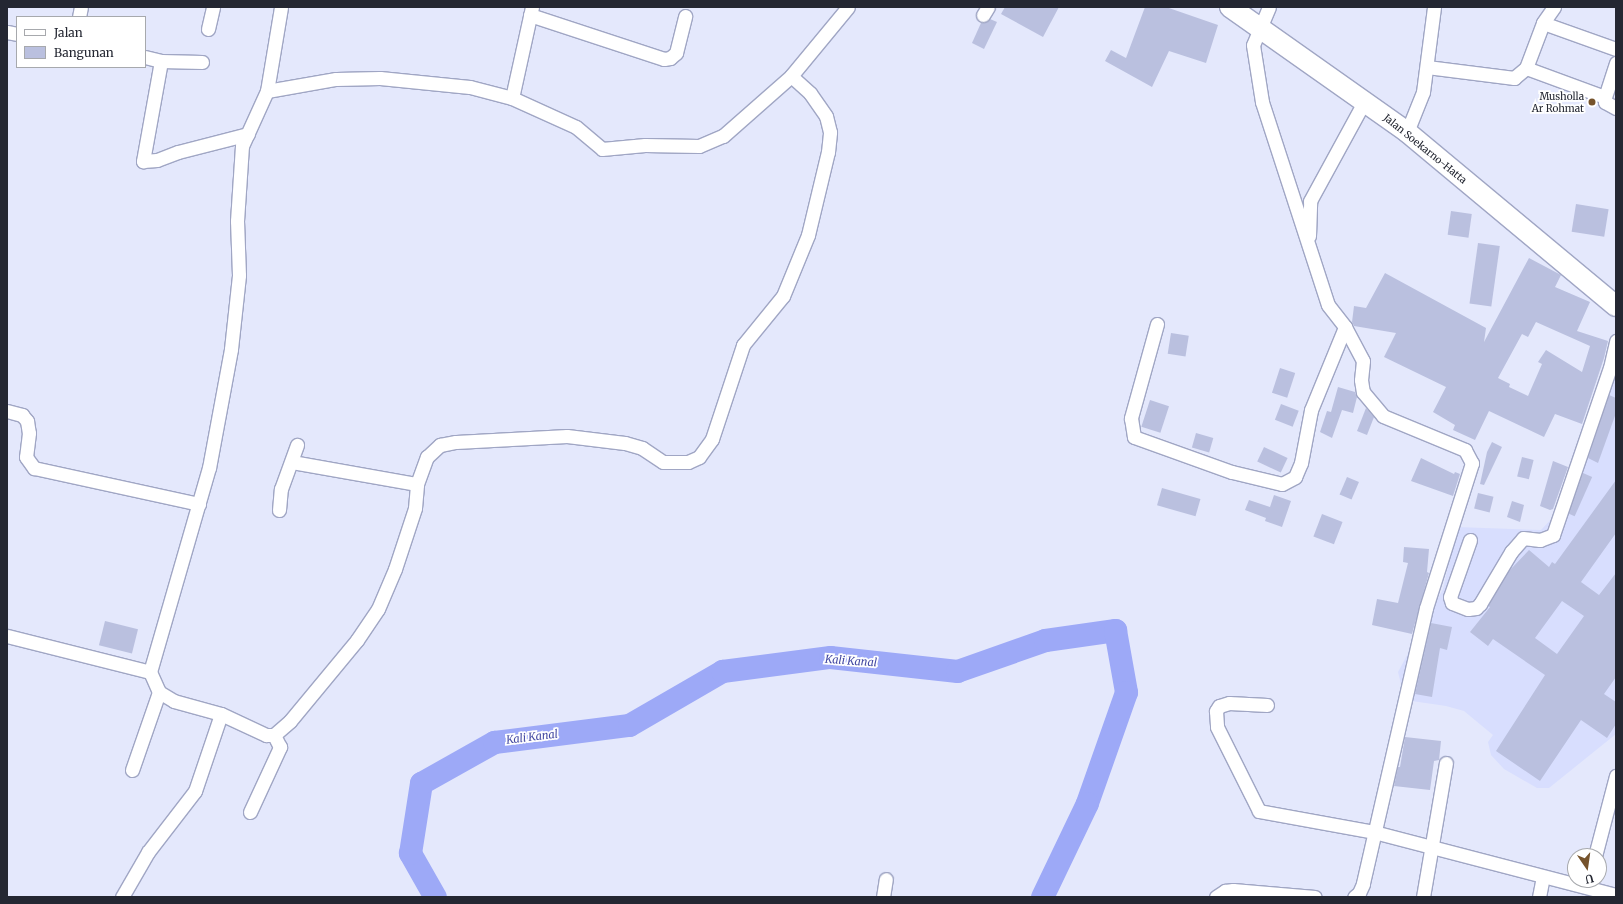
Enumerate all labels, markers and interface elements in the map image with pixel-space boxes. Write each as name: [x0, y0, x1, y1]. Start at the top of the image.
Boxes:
legend: [16, 16, 146, 68]
text: Jalan: [54, 25, 83, 40]
text: Bangunan: [54, 45, 114, 60]
place label: Musholla Ar Rohmat: [1532, 90, 1584, 114]
marker: Musholla Ar Rohmat: [1587, 97, 1597, 107]
street label: Jalan Soekarno-Hatta: [1381, 112, 1469, 186]
water label: Kali Kanal: [825, 653, 877, 669]
water label: Kali Kanal: [505, 727, 559, 747]
north arrow: [1567, 848, 1607, 888]
text: U: [1584, 871, 1595, 886]

